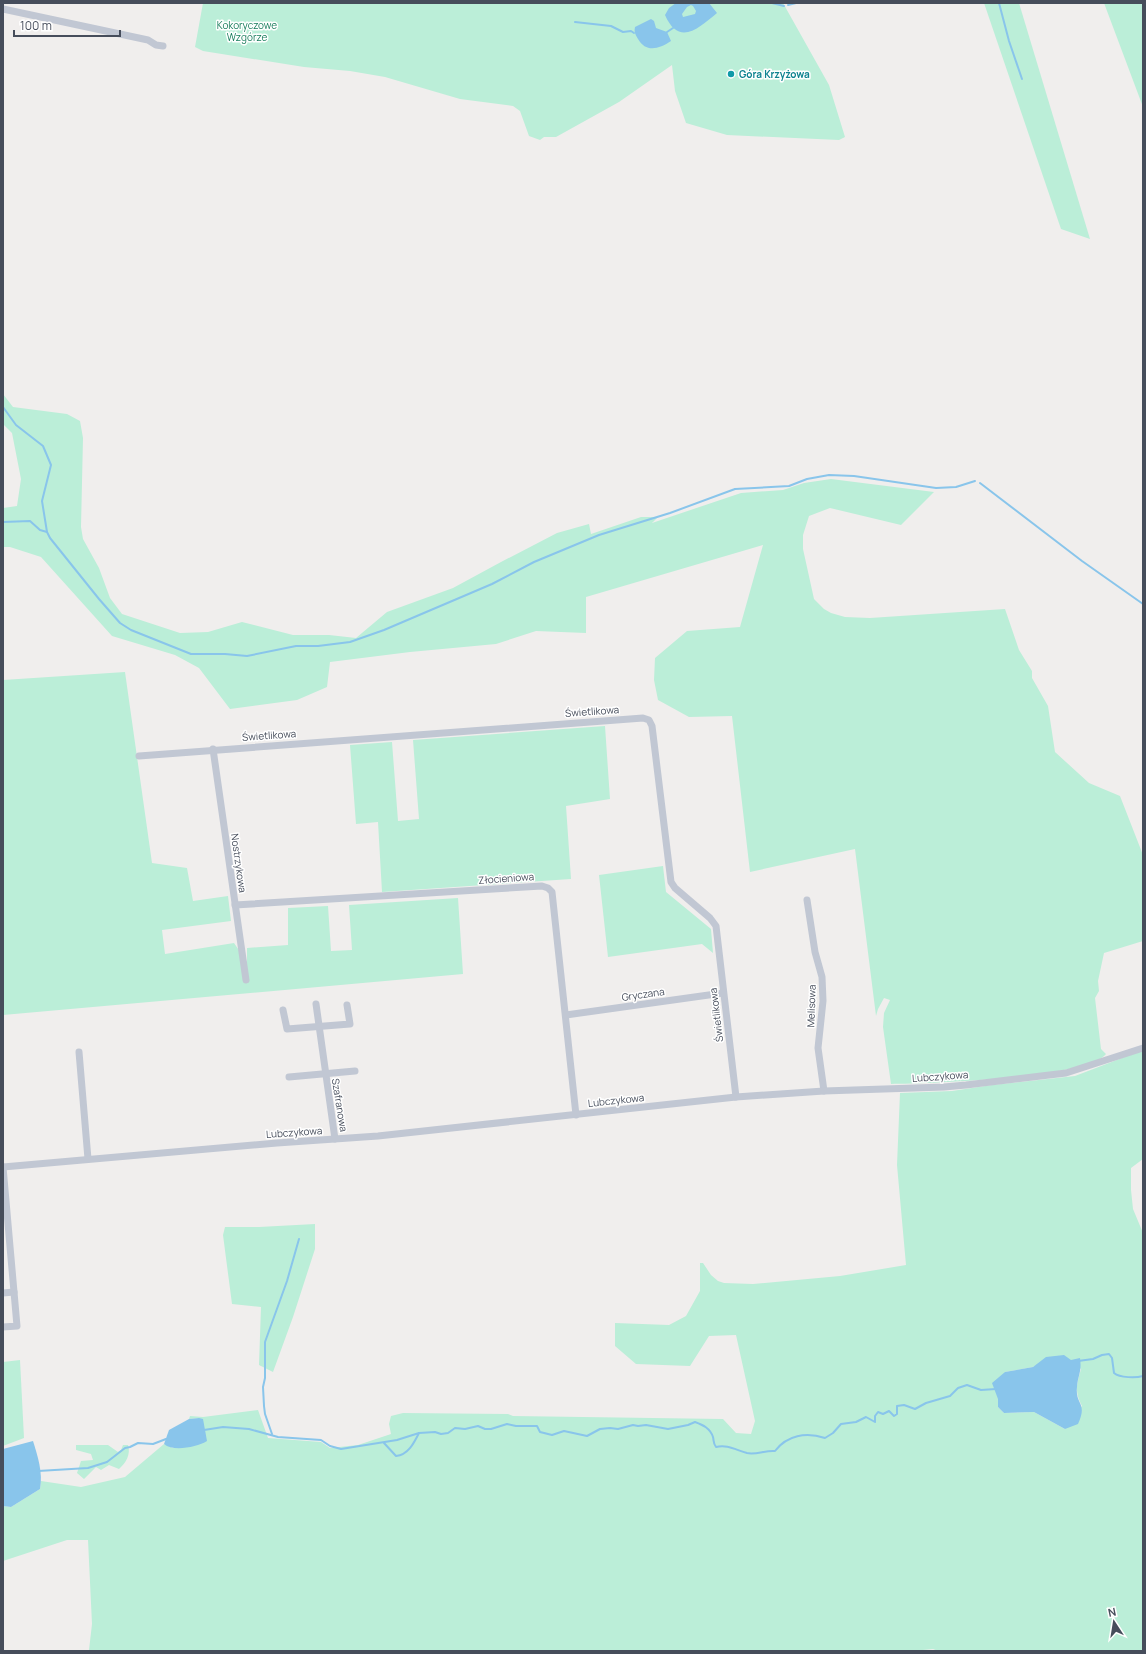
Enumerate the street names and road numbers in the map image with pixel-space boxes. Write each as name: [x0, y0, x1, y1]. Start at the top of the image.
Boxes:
street label: Świetlikowa: [564, 702, 620, 720]
street label: Świetlikowa: [241, 726, 297, 744]
street label: Nostrzykowa: [228, 833, 250, 893]
street label: Złocieniowa: [478, 869, 534, 887]
street label: Gryczana: [621, 984, 665, 1004]
street label: Melisowa: [803, 984, 819, 1028]
street label: Świetlikowa: [706, 987, 726, 1043]
street label: Lubczykowa: [911, 1067, 969, 1085]
street label: Szafranowa: [329, 1077, 351, 1133]
street label: Lubczykowa: [587, 1090, 645, 1110]
street label: Lubczykowa: [265, 1123, 323, 1141]

